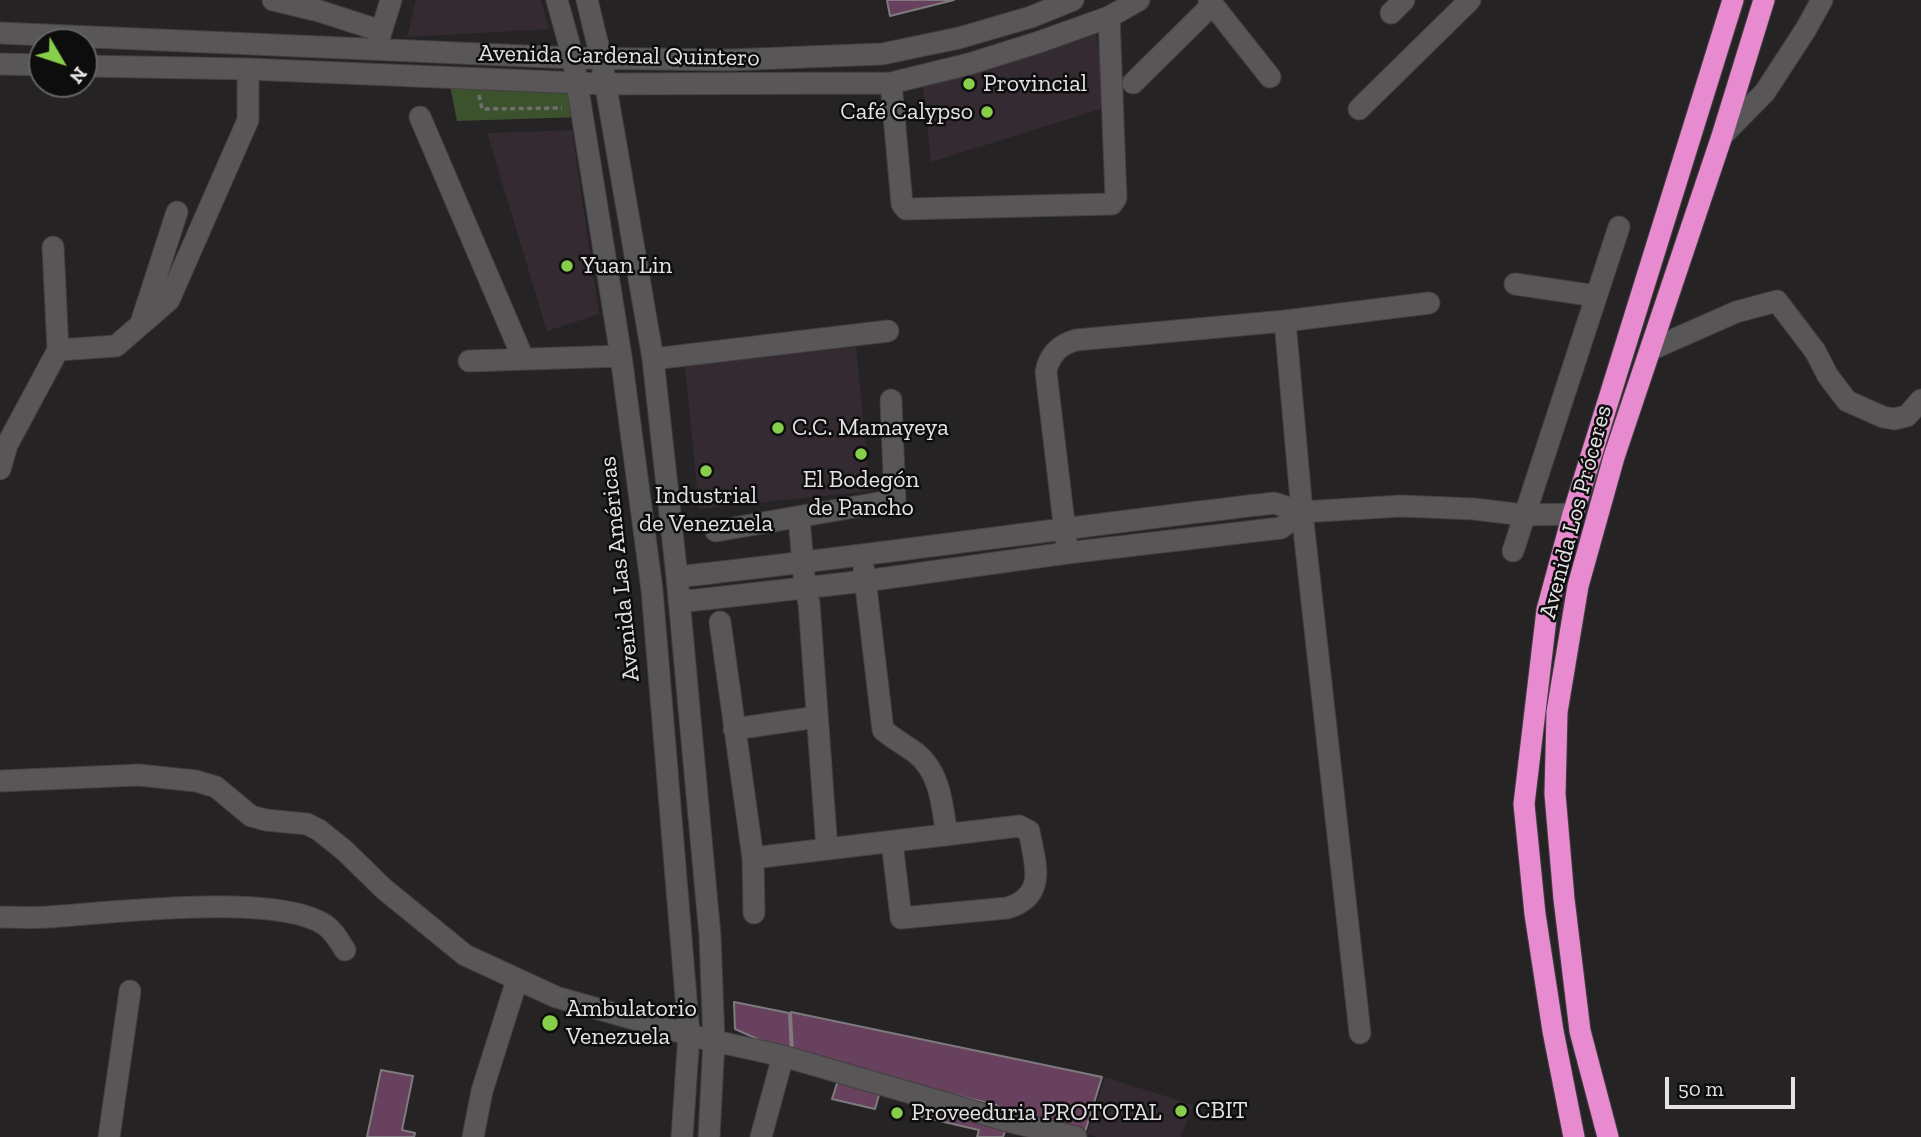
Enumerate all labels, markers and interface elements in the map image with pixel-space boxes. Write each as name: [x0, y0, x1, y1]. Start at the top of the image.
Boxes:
north arrow: [28, 28, 98, 98]
street label: Avenida Cardenal Quintero: [478, 39, 760, 73]
text: N: [65, 62, 92, 88]
place label: Provincial: [983, 70, 1087, 98]
marker: Provincial: [961, 76, 977, 92]
place label: Café Calypso: [840, 98, 973, 126]
marker: Café Calypso: [979, 104, 995, 120]
place label: Yuan Lin: [581, 252, 672, 280]
marker: Yuan Lin: [559, 258, 575, 274]
street label: Avenida Los Próceres: [1534, 402, 1618, 622]
place label: C.C. Mamayeya: [792, 414, 949, 442]
marker: C.C. Mamayeya: [770, 420, 786, 436]
marker: El Bodegón de Pancho: [853, 446, 869, 462]
street label: Avenida Las Américas: [594, 455, 646, 683]
marker: Industrial de Venezuela: [698, 463, 714, 479]
place label: El Bodegón de Pancho: [803, 466, 919, 522]
place label: Industrial de Venezuela: [639, 482, 773, 538]
place label: Ambulatorio Venezuela: [566, 995, 697, 1051]
marker: Ambulatorio Venezuela: [540, 1013, 560, 1033]
scale bar: [1669, 1064, 1798, 1108]
text: 50 m: [1678, 1076, 1724, 1101]
place label: CBIT: [1195, 1097, 1248, 1125]
place label: Proveeduria PROTOTAL: [911, 1099, 1162, 1127]
marker: CBIT: [1173, 1103, 1189, 1119]
marker: Proveeduria PROTOTAL: [889, 1105, 905, 1121]

